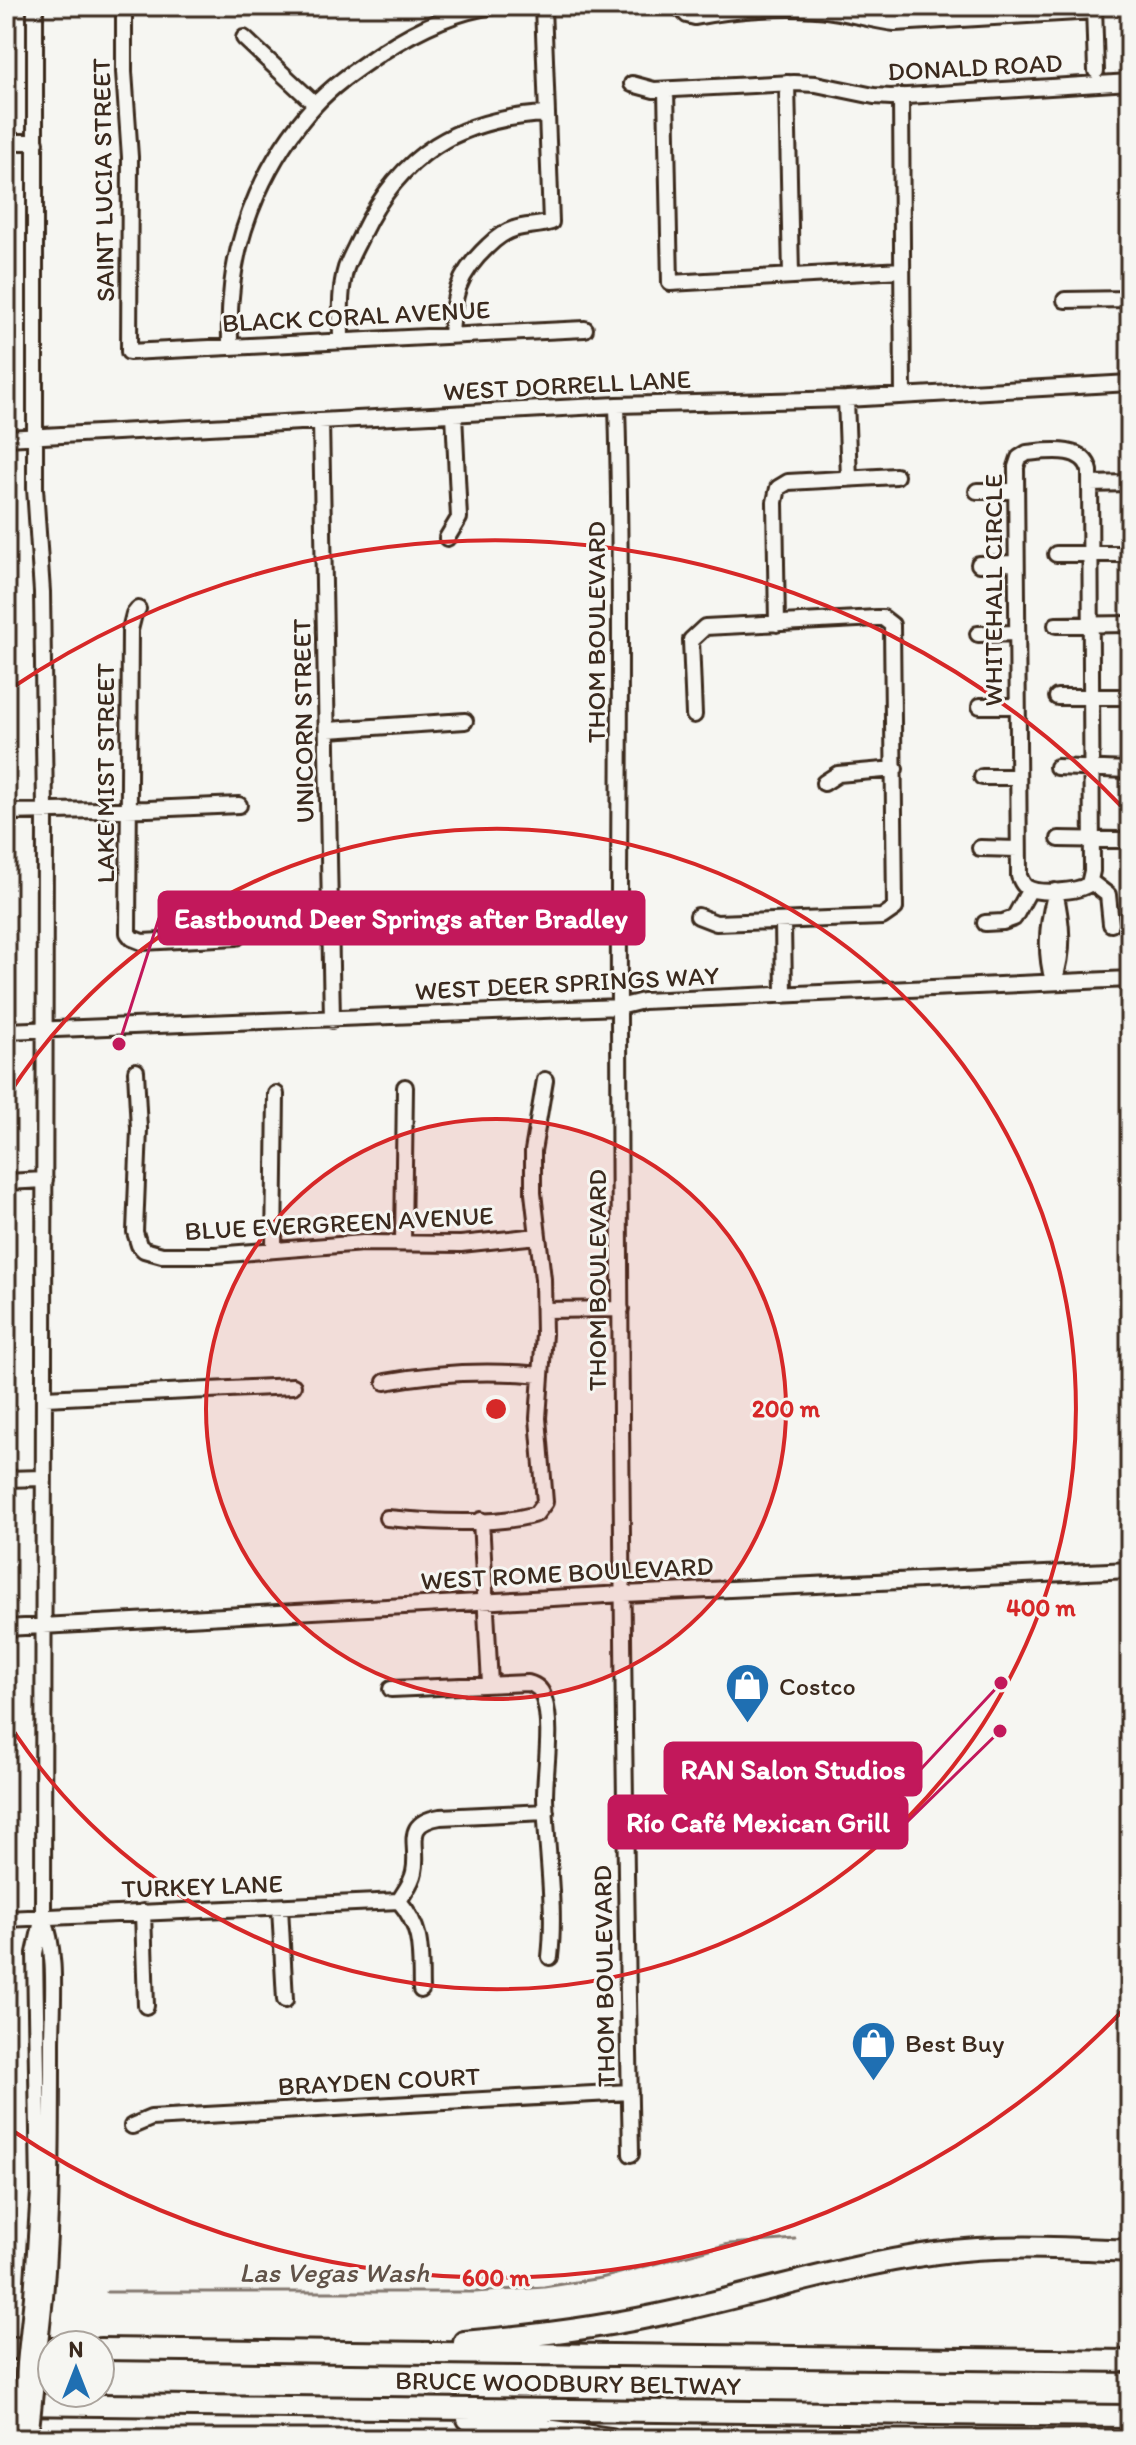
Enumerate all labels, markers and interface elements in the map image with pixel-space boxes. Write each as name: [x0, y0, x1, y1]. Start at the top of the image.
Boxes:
street label: DONALD ROAD: [887, 46, 1063, 88]
street label: SAINT LUCIA STREET: [85, 57, 121, 302]
street label: BLACK CORAL AVENUE: [221, 293, 491, 339]
street label: WEST DORRELL LANE: [442, 363, 692, 407]
street label: WHITEHALL CIRCLE: [977, 474, 1009, 706]
street label: THOM BOULEVARD: [580, 521, 612, 743]
street label: UNICORN STREET: [285, 618, 321, 824]
street label: LAKE MIST STREET: [89, 662, 121, 883]
callout: Eastbound Deer Springs after Bradley: [159, 892, 644, 944]
text: Eastbound Deer Springs after Bradley: [174, 901, 629, 935]
street label: WEST DEER SPRINGS WAY: [414, 959, 720, 1007]
street label: THOM BOULEVARD: [581, 1169, 613, 1391]
street label: BLUE EVERGREEN AVENUE: [184, 1199, 494, 1247]
text: 200 m: [752, 1394, 821, 1423]
centre of rings: [482, 1395, 510, 1423]
street label: WEST ROME BOULEVARD: [420, 1549, 714, 1597]
text: 400 m: [1006, 1593, 1077, 1622]
shop icon: Costco: [724, 1662, 772, 1725]
place label: Costco: [779, 1670, 856, 1702]
callout: RAN Salon Studios: [665, 1743, 921, 1795]
text: RAN Salon Studios: [681, 1752, 905, 1786]
callout: Río Café Mexican Grill: [609, 1796, 907, 1848]
text: Río Café Mexican Grill: [626, 1805, 890, 1839]
street label: THOM BOULEVARD: [586, 1865, 622, 2087]
street label: TURKEY LANE: [121, 1867, 283, 1905]
shop icon: Best Buy: [850, 2019, 898, 2082]
place label: Best Buy: [905, 2027, 1004, 2059]
street label: BRAYDEN COURT: [277, 2060, 481, 2102]
water label: Las Vegas Wash: [239, 2255, 430, 2289]
text: 600 m: [462, 2263, 531, 2292]
north arrow: [36, 2329, 116, 2409]
text: N: [69, 2336, 83, 2363]
street label: BRUCE WOODBURY BELTWAY: [395, 2364, 741, 2402]

